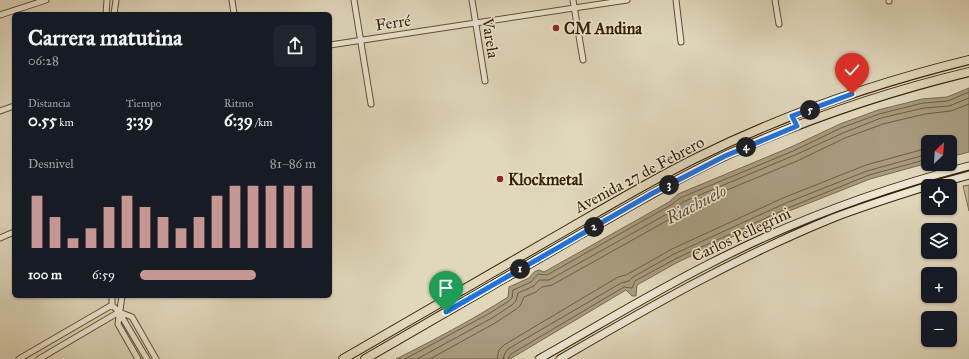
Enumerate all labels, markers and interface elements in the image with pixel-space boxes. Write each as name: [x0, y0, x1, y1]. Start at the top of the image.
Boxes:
street label: Ferré: [374, 11, 412, 34]
street label: Varela: [478, 16, 503, 60]
place label: CM Andina: [564, 19, 643, 38]
marker: CM Andina: [551, 23, 561, 33]
text: Carrera matutina: [28, 24, 182, 51]
button: share: [274, 25, 316, 67]
text: 06:28: [28, 53, 59, 69]
pin: [835, 53, 869, 94]
icon: check: [841, 59, 863, 81]
text: Distancia: [28, 97, 71, 110]
text: Tiempo: [126, 97, 161, 110]
text: Ritmo: [224, 97, 253, 110]
pin: 5: [800, 100, 820, 120]
text: 5: [807, 103, 813, 116]
text: 0.55: [28, 110, 57, 131]
text: 3:39: [126, 110, 153, 131]
text: 6:39: [224, 110, 253, 131]
text: km: [57, 116, 74, 129]
text: /km: [253, 116, 273, 129]
street label: Avenida 27 de Febrero: [570, 132, 707, 217]
north arrow: [921, 135, 957, 171]
map controls: [921, 135, 957, 347]
pin: 4: [736, 137, 756, 157]
text: 4: [743, 140, 749, 153]
text: Desnivel: [28, 156, 74, 172]
text: 81–86 m: [270, 156, 316, 172]
place label: Klockmetal: [508, 170, 583, 189]
marker: Klockmetal: [495, 174, 505, 184]
pin: 3: [659, 175, 679, 195]
text: 3: [667, 178, 671, 191]
button: locate: [921, 179, 957, 215]
water label: Riachuelo: [661, 180, 731, 229]
street label: Carlos Pellegrini: [689, 203, 795, 267]
pin: 2: [584, 217, 604, 237]
text: 2: [591, 220, 597, 233]
button: layers: [921, 223, 957, 259]
pin: 1: [510, 259, 530, 279]
text: 1: [518, 262, 522, 275]
text: 100 m: [28, 267, 62, 283]
text: 6:59: [92, 267, 115, 283]
button: +: [921, 267, 957, 303]
pin: [429, 271, 463, 312]
icon: arrive: [435, 277, 457, 299]
button: −: [921, 311, 957, 347]

